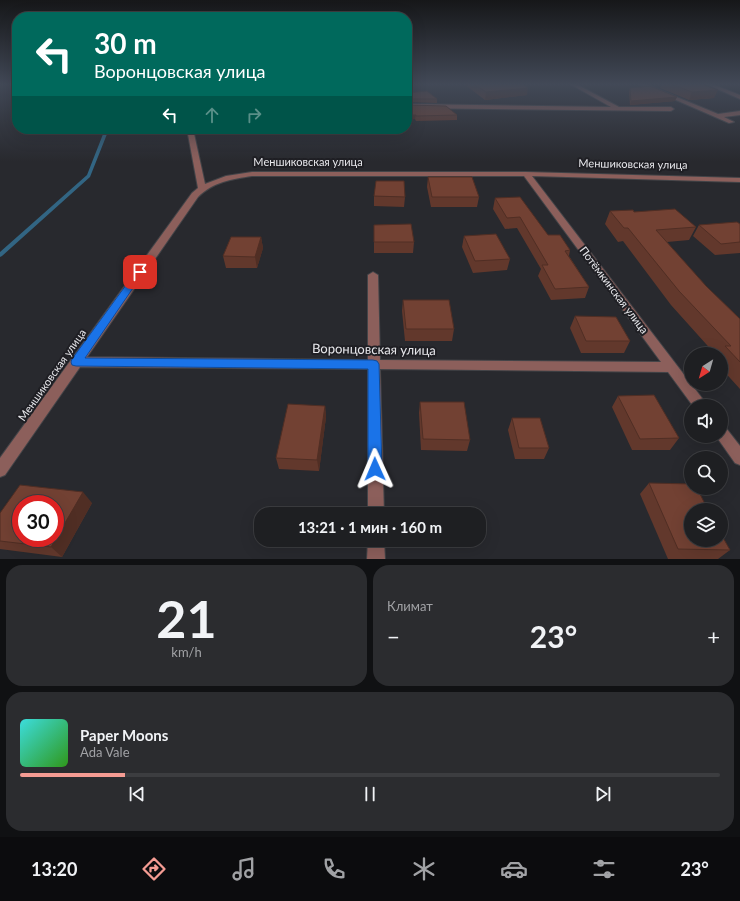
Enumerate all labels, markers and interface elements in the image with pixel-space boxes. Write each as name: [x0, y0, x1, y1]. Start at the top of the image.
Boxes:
text: 30 m: [94, 26, 157, 60]
icon: left: [28, 28, 80, 80]
text: Воронцовская улица: [94, 60, 266, 82]
icon: left: [159, 104, 181, 126]
icon: ahead: [201, 104, 223, 126]
icon: right: [243, 104, 265, 126]
street label: Меншиковская улица: [253, 155, 363, 168]
street label: Меншиковская улица: [578, 156, 688, 171]
street label: Потёмкинская улица: [577, 244, 651, 336]
pin: [123, 255, 157, 289]
icon: arrive: [129, 261, 151, 283]
street label: Меншиковская улица: [15, 326, 88, 423]
street label: Воронцовская улица: [312, 340, 436, 358]
north arrow: [684, 347, 728, 391]
map controls: [684, 347, 728, 547]
button: sound: [684, 399, 728, 443]
position arrow: [354, 448, 396, 490]
button: search: [684, 451, 728, 495]
speed limit sign: 30: [12, 495, 64, 547]
button: layers: [684, 503, 728, 547]
text: 13:21 · 1 мин · 160 m: [298, 518, 442, 536]
text: 21: [156, 587, 217, 649]
text: Климат: [387, 598, 433, 614]
text: 23°: [530, 618, 577, 654]
text: −: [387, 623, 400, 650]
text: +: [707, 623, 720, 650]
text: km/h: [171, 644, 202, 660]
text: Paper Moons: [80, 726, 168, 744]
text: Ada Vale: [80, 744, 130, 760]
icon: previous: [126, 783, 148, 805]
icon: pause: [359, 783, 381, 805]
icon: next: [592, 783, 614, 805]
icon: directions: [140, 855, 168, 883]
icon: music: [230, 855, 258, 883]
icon: phone: [320, 855, 348, 883]
icon: climate: [410, 855, 438, 883]
icon: car: [500, 855, 528, 883]
icon: filters: [590, 855, 618, 883]
text: 13:20: [31, 858, 77, 880]
text: 23°: [680, 858, 709, 880]

